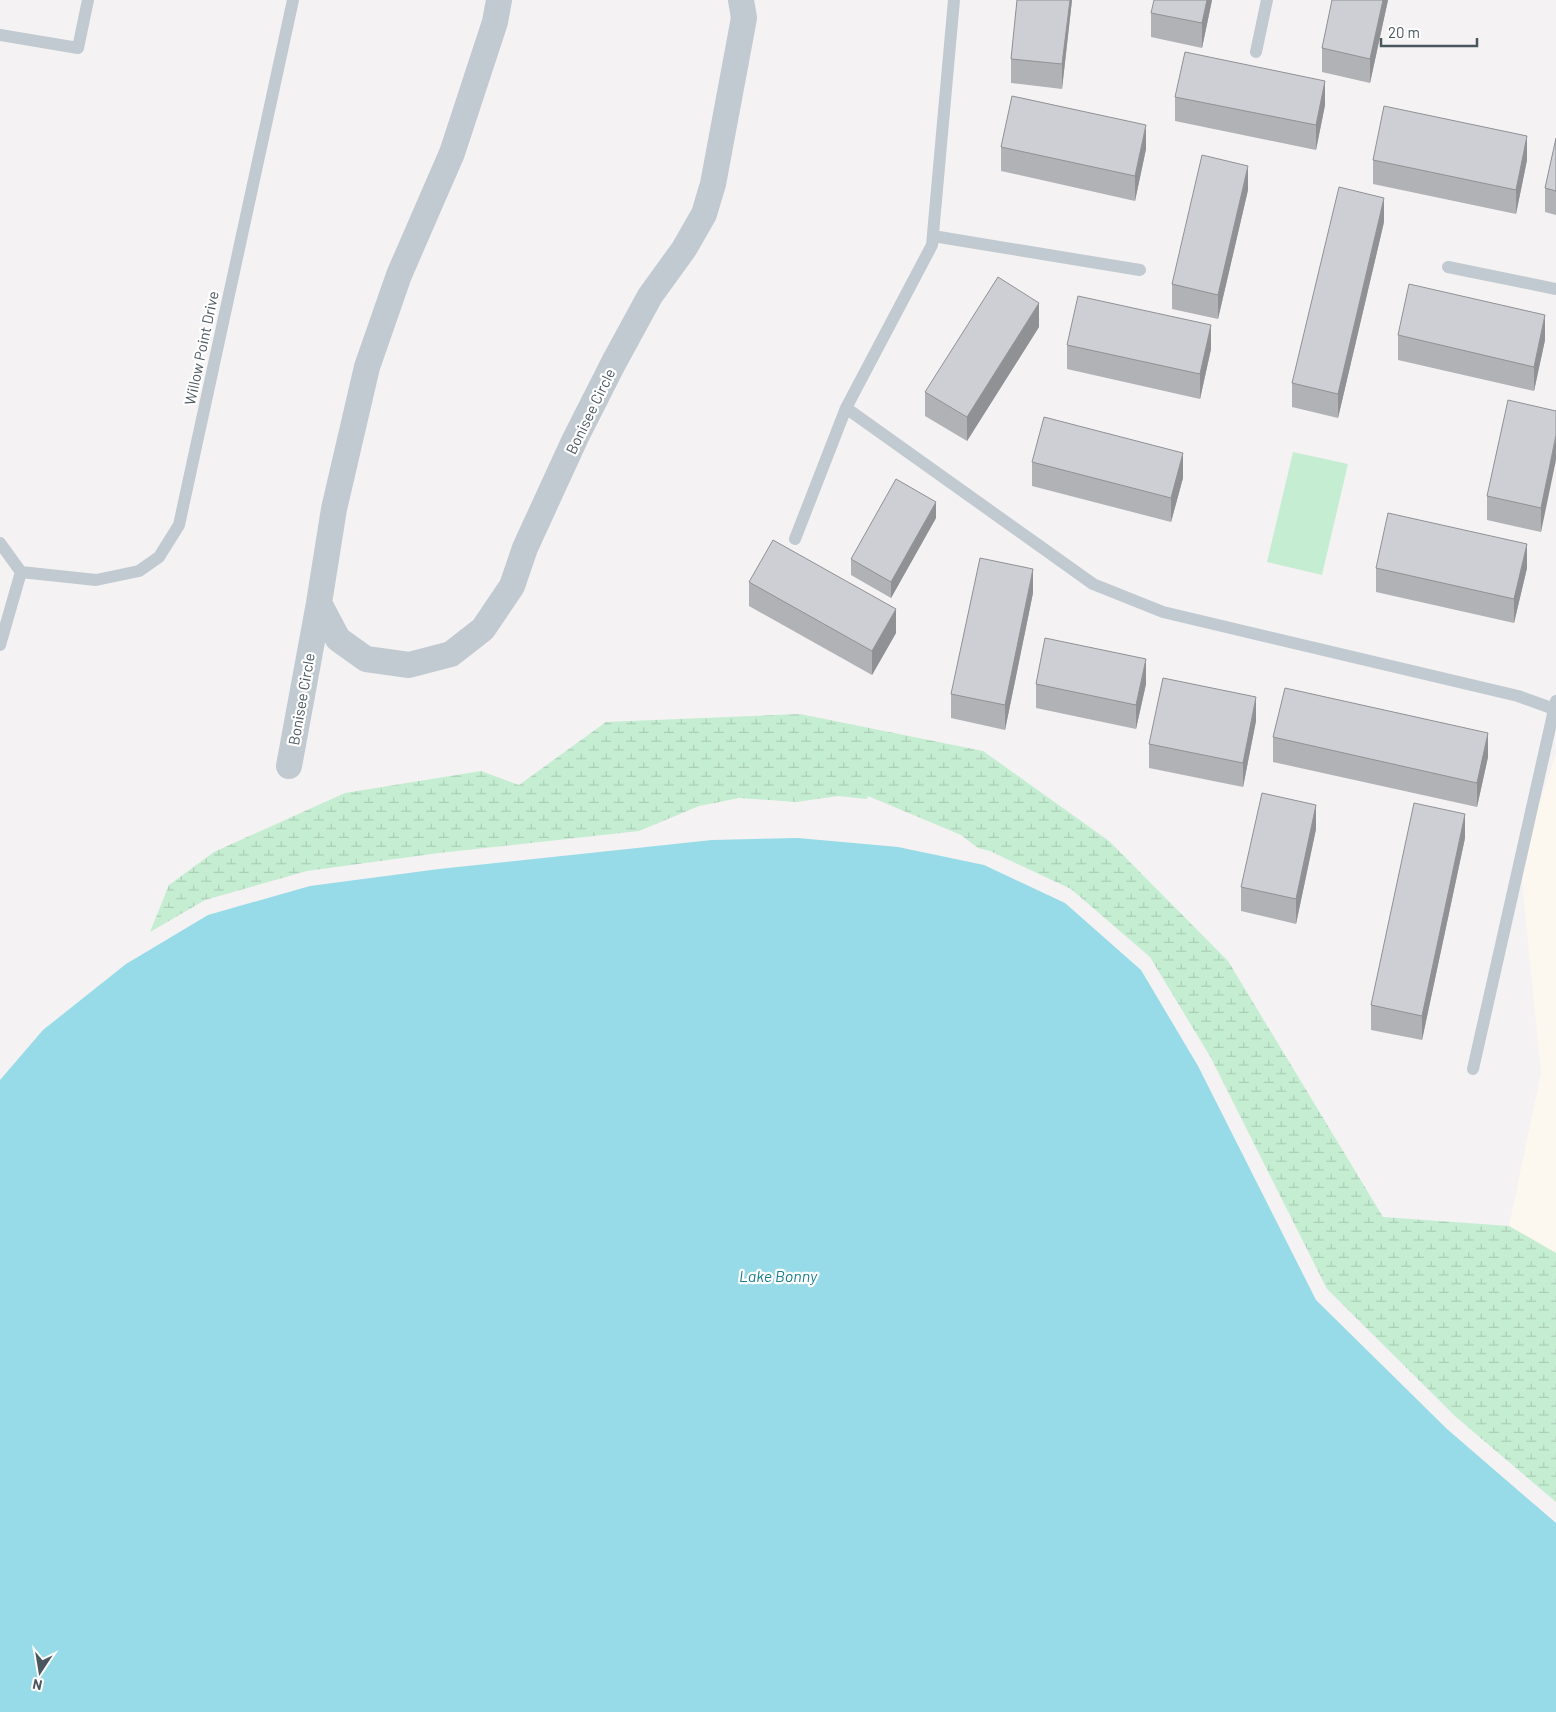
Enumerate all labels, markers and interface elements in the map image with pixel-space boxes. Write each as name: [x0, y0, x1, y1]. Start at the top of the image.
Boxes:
scale bar: [1381, 15, 1477, 47]
text: 20 m: [1388, 23, 1420, 41]
street label: Willow Point Drive: [180, 289, 222, 407]
street label: Bonisee Circle: [561, 365, 619, 457]
street label: Bonisee Circle: [284, 652, 318, 746]
water label: Lake Bonny: [739, 1266, 818, 1285]
north arrow: [15, 1647, 65, 1697]
text: N: [31, 1676, 44, 1694]

